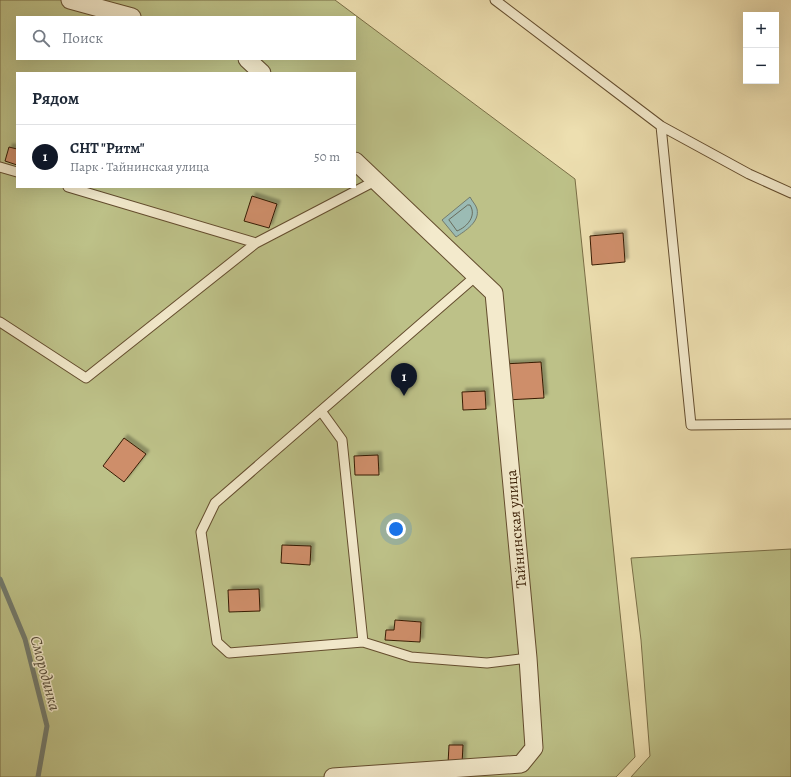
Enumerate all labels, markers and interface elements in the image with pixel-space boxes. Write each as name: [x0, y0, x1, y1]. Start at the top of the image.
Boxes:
map controls: [743, 12, 779, 84]
button: +: [743, 12, 779, 48]
search box: [16, 16, 356, 60]
icon: search: [30, 27, 52, 49]
text: Поиск: [62, 28, 103, 48]
button: −: [743, 48, 779, 84]
text: Рядом: [32, 87, 79, 110]
text: СНТ "Ритм": [70, 138, 145, 158]
text: 1: [43, 148, 47, 165]
text: 50 m: [314, 148, 340, 165]
text: Парк · Тайнинская улица: [70, 158, 209, 175]
pin: 1: [391, 363, 417, 396]
street label: Тайнинская улица: [501, 469, 531, 589]
your location: [386, 519, 406, 539]
water label: Смородинка: [24, 633, 66, 713]

